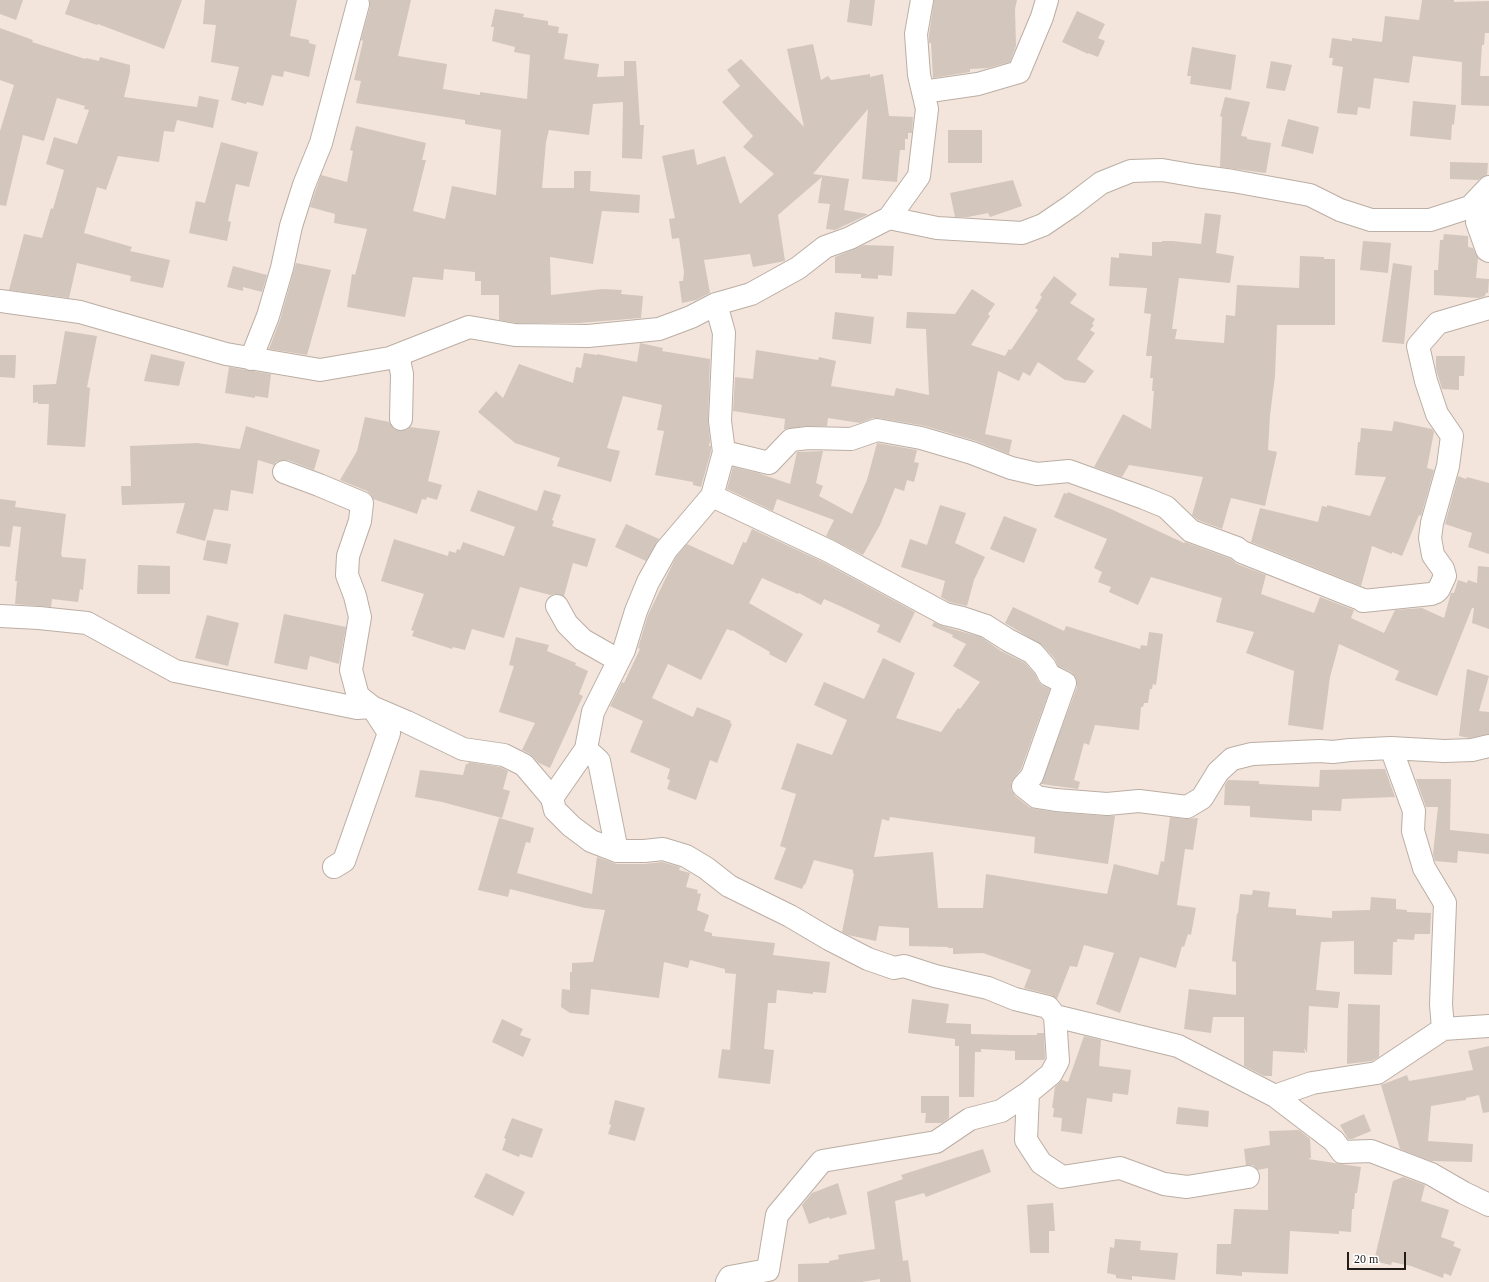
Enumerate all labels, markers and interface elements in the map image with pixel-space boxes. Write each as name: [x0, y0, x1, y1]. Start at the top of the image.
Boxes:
scale bar: [1349, 1244, 1408, 1270]
text: 20 m: [1354, 1252, 1378, 1266]

